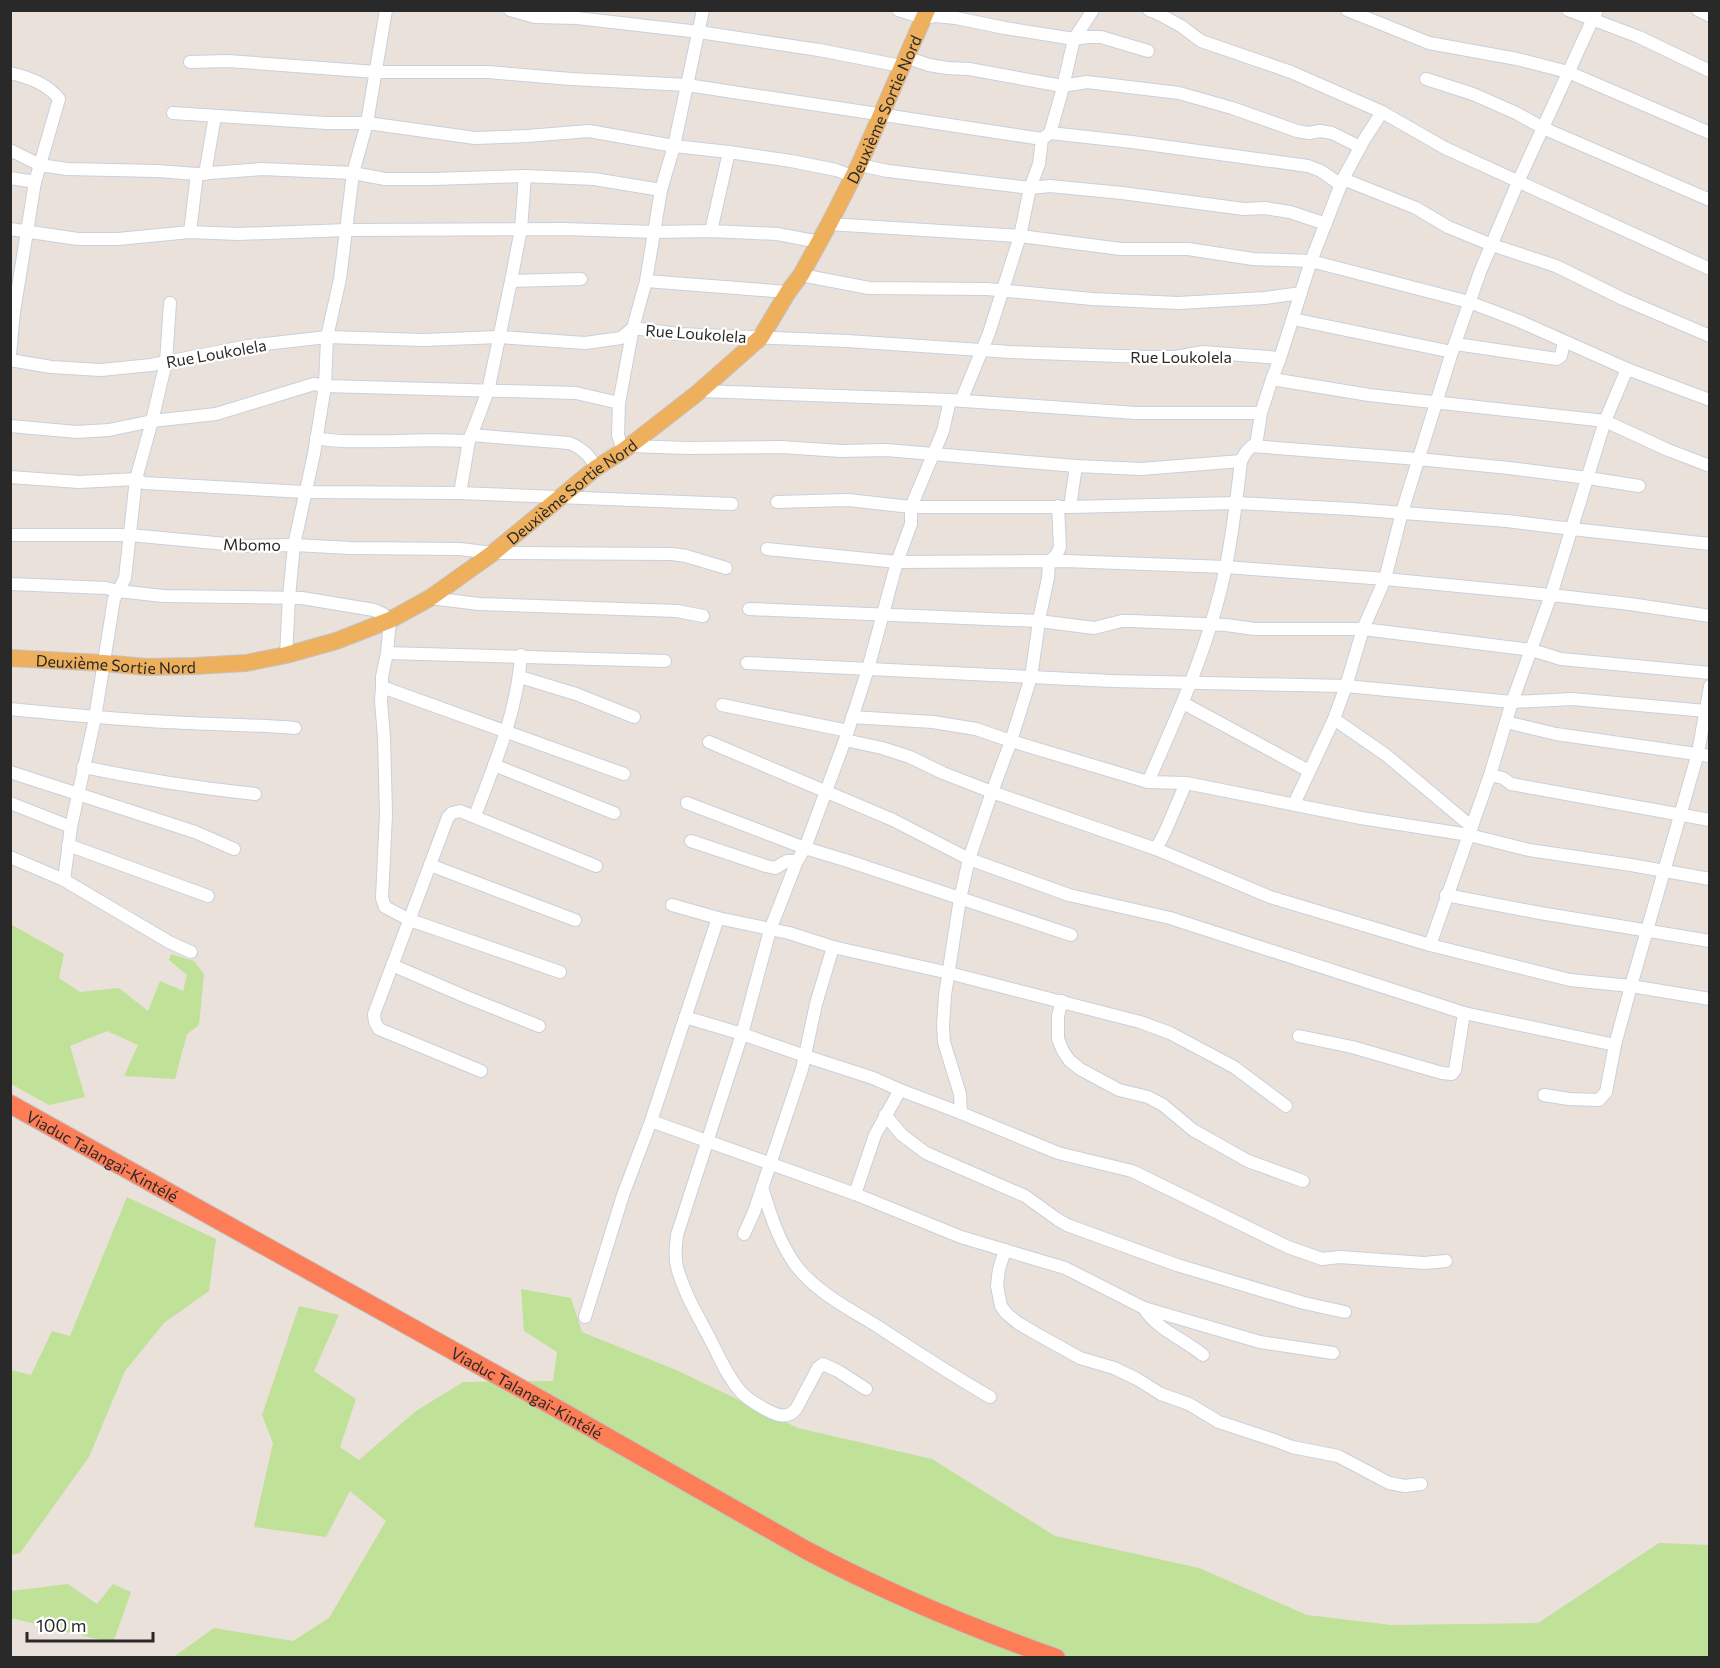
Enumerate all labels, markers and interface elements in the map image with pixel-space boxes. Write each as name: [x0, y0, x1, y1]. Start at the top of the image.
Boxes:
street label: Deuxième Sortie Nord: [842, 32, 924, 186]
street label: Rue Loukolela: [645, 320, 747, 346]
street label: Rue Loukolela: [164, 335, 268, 371]
street label: Rue Loukolela: [1130, 347, 1232, 366]
street label: Deuxième Sortie Nord: [502, 435, 640, 548]
street label: Mbomo: [223, 534, 281, 554]
street label: Deuxième Sortie Nord: [35, 650, 196, 677]
street label: Viaduc Talangaï-Kintélé: [23, 1106, 182, 1205]
street label: Viaduc Talangaï-Kintélé: [448, 1342, 606, 1442]
scale bar: [27, 1605, 153, 1643]
text: 100 m: [36, 1614, 86, 1636]

